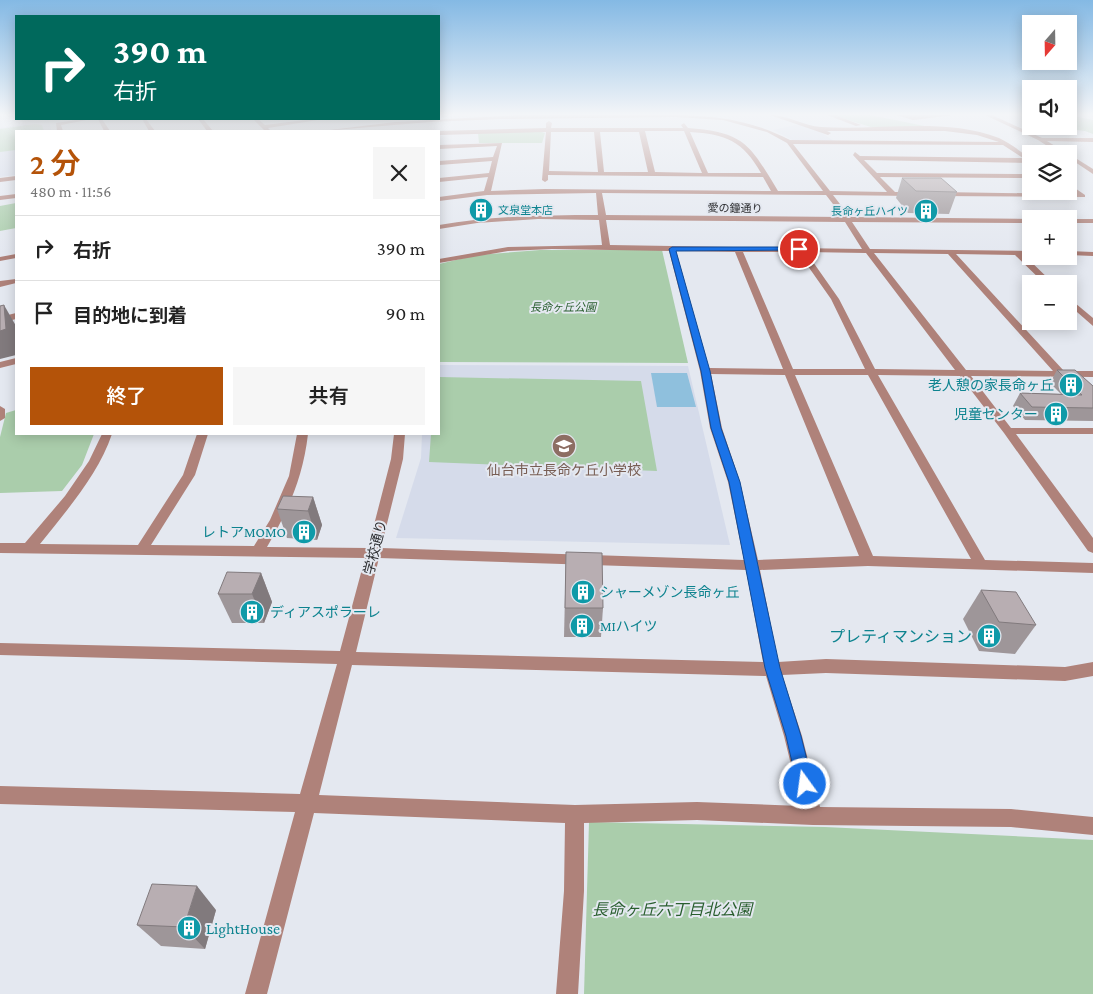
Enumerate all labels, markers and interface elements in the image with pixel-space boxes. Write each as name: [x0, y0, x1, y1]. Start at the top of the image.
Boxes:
north arrow: [1022, 15, 1078, 70]
map controls: [1022, 15, 1077, 330]
text: 390 m: [113, 32, 207, 71]
icon: right: [30, 35, 95, 100]
text: 右折: [113, 79, 157, 104]
button: sound: [1022, 80, 1077, 135]
button: layers: [1022, 145, 1077, 200]
text: 2 分: [30, 147, 81, 180]
button: close: [373, 147, 425, 199]
text: 480 m · 11:56: [30, 183, 111, 200]
building icon: 文泉堂本店: [468, 197, 494, 223]
building icon: 長命ヶ丘ハイツ: [913, 198, 939, 224]
street label: 愛の鐘通り: [707, 202, 763, 214]
place label: 文泉堂本店: [498, 204, 553, 216]
place label: 長命ヶ丘ハイツ: [831, 205, 908, 217]
button: +: [1022, 210, 1077, 265]
pin: [778, 228, 820, 270]
icon: right: [30, 234, 58, 262]
icon: arrive: [785, 235, 813, 263]
text: 390 m: [377, 238, 425, 259]
text: 右折: [73, 240, 111, 261]
button: −: [1022, 275, 1077, 330]
icon: arrive: [30, 299, 58, 327]
park label: 長命ヶ丘公園: [530, 301, 598, 313]
text: 90 m: [386, 303, 425, 324]
text: 目的地に到着: [73, 305, 187, 326]
button: 終了: [30, 367, 223, 425]
button: 共有: [233, 367, 425, 425]
building icon: 老人憩の家長命ヶ丘: [1058, 372, 1084, 398]
place label: 老人憩の家長命ヶ丘: [928, 377, 1054, 393]
building icon: 児童センター: [1043, 401, 1069, 427]
place label: 児童センター: [954, 406, 1038, 422]
school or university icon: 仙台市立長命ケ丘小学校: [551, 433, 577, 459]
place label: 仙台市立長命ケ丘小学校: [487, 462, 641, 478]
street label: 学校通り: [360, 518, 390, 576]
building icon: レトアMOMO: [291, 519, 317, 545]
place label: レトアMOMO: [202, 524, 286, 540]
building icon: シャーメゾン長命ヶ丘: [570, 579, 596, 605]
place label: シャーメゾン長命ヶ丘: [600, 584, 739, 600]
building icon: ディアスポラーレ: [239, 599, 265, 625]
place label: ディアスポラーレ: [270, 604, 381, 620]
building icon: MIハイツ: [569, 613, 595, 639]
place label: MIハイツ: [600, 618, 658, 634]
building icon: プレティマンション: [976, 623, 1002, 649]
place label: プレティマンション: [829, 628, 972, 645]
position arrow: [778, 757, 830, 809]
park label: 長命ヶ丘六丁目北公園: [592, 901, 754, 918]
building icon: LightHouse: [176, 915, 202, 941]
place label: LightHouse: [206, 920, 280, 938]

